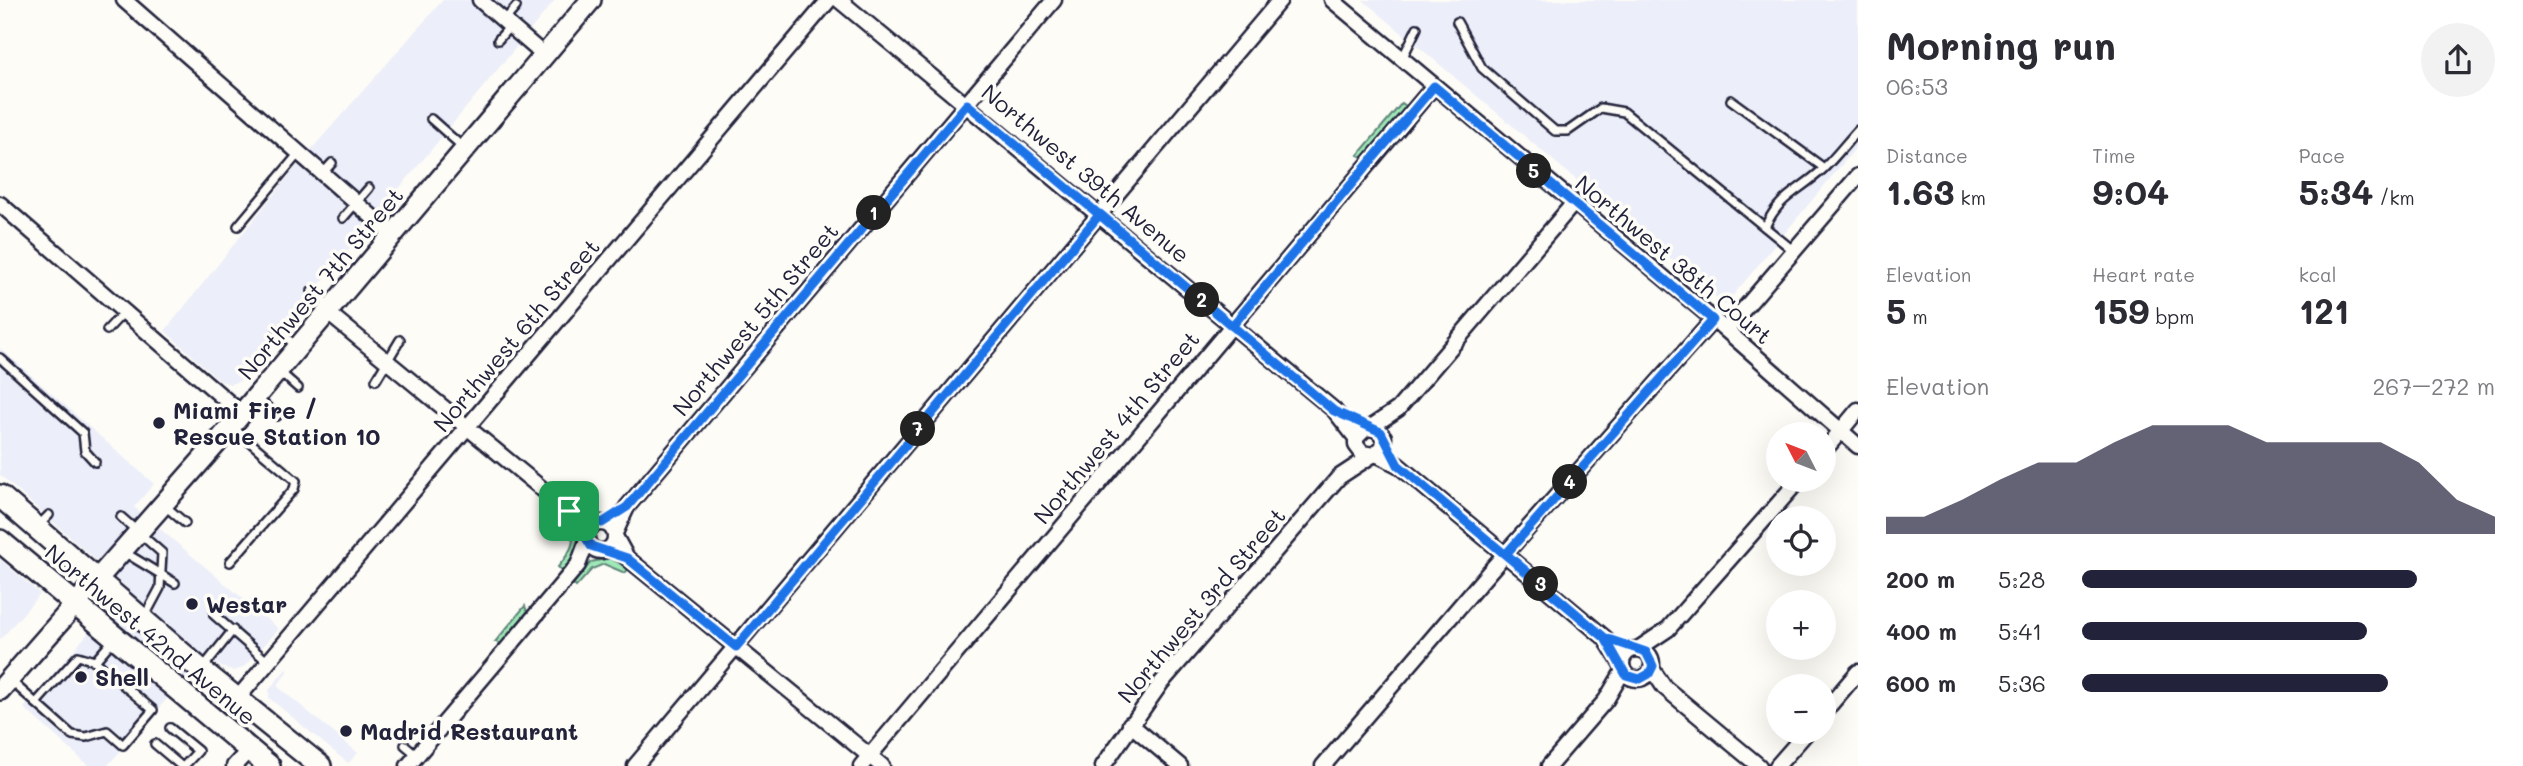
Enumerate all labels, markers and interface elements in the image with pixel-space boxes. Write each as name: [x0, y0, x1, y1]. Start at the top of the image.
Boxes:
text: Morning run: [1886, 20, 2116, 70]
button: share: [2421, 23, 2495, 97]
text: 06:53: [1886, 71, 1948, 101]
street label: Northwest 39th Avenue: [976, 77, 1196, 269]
text: Distance: [1886, 143, 1968, 168]
text: Time: [2092, 143, 2136, 168]
text: Pace: [2299, 143, 2345, 168]
pin: 5: [1516, 154, 1552, 188]
text: 5: [1528, 158, 1539, 183]
street label: Northwest 38th Court: [1569, 168, 1779, 350]
text: 1.63: [1886, 168, 1954, 214]
text: 9:04: [2092, 168, 2169, 214]
text: 5:34: [2299, 168, 2373, 214]
street label: Northwest 7th Street: [231, 180, 409, 386]
text: km: [1954, 185, 1986, 210]
text: /km: [2373, 185, 2415, 210]
pin: 1: [856, 196, 892, 230]
text: 1: [869, 200, 878, 225]
street label: Northwest 5th Street: [665, 216, 845, 422]
street label: Northwest 6th Street: [426, 232, 606, 438]
text: Elevation: [1886, 262, 1971, 287]
text: Heart rate: [2092, 262, 2195, 287]
text: kcal: [2299, 262, 2337, 287]
pin: 2: [1184, 282, 1220, 318]
text: 2: [1196, 287, 1207, 312]
text: 5: [1886, 287, 1906, 333]
text: 159: [2092, 287, 2149, 333]
text: 121: [2299, 287, 2349, 333]
text: m: [1906, 304, 1928, 329]
text: bpm: [2149, 304, 2194, 329]
street label: Northwest 4th Street: [1026, 324, 1206, 530]
text: Elevation: [1886, 371, 1989, 401]
text: 267–272 m: [2373, 371, 2495, 401]
place label: Miami Fire / Rescue Station 10: [173, 395, 380, 451]
pin: 7: [900, 412, 936, 446]
marker: Miami Fire / Rescue Station 10: [151, 415, 167, 431]
text: 7: [912, 416, 923, 441]
north arrow: [1766, 422, 1836, 492]
map controls: [1766, 422, 1836, 744]
pin: 4: [1552, 464, 1588, 500]
text: 4: [1563, 469, 1576, 494]
pin: [539, 481, 599, 541]
icon: arrive: [550, 492, 588, 530]
street label: Northwest 3rd Street: [1110, 501, 1292, 709]
button: locate: [1766, 506, 1836, 576]
street label: Northwest 42nd Avenue: [39, 537, 263, 731]
text: 200 m: [1886, 564, 1955, 594]
text: 5:28: [1998, 564, 2045, 594]
pin: 3: [1524, 566, 1558, 602]
text: 3: [1535, 571, 1546, 596]
place label: Westar: [206, 589, 287, 619]
button: +: [1766, 590, 1836, 660]
marker: Westar: [184, 596, 200, 612]
text: 400 m: [1886, 616, 1957, 646]
text: 5:41: [1998, 616, 2042, 646]
place label: Shell: [95, 662, 149, 692]
text: 600 m: [1886, 668, 1956, 698]
text: 5:36: [1998, 668, 2046, 698]
marker: Shell: [73, 669, 89, 685]
button: −: [1766, 674, 1836, 744]
place label: Madrid Restaurant: [360, 716, 578, 746]
marker: Madrid Restaurant: [338, 723, 354, 739]

